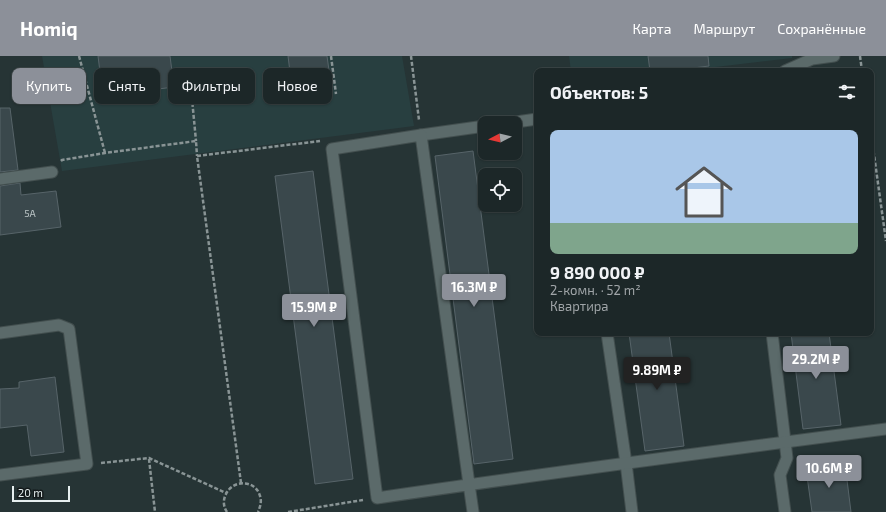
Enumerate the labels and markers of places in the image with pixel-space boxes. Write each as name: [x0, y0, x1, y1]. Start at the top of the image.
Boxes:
pin: 16.3M ₽: [437, 274, 511, 308]
pin: 15.9M ₽: [277, 294, 351, 328]
pin: 29.2M ₽: [779, 346, 853, 380]
pin: 9.89M ₽: [620, 357, 694, 391]
pin: 10.6M ₽: [792, 455, 866, 489]

